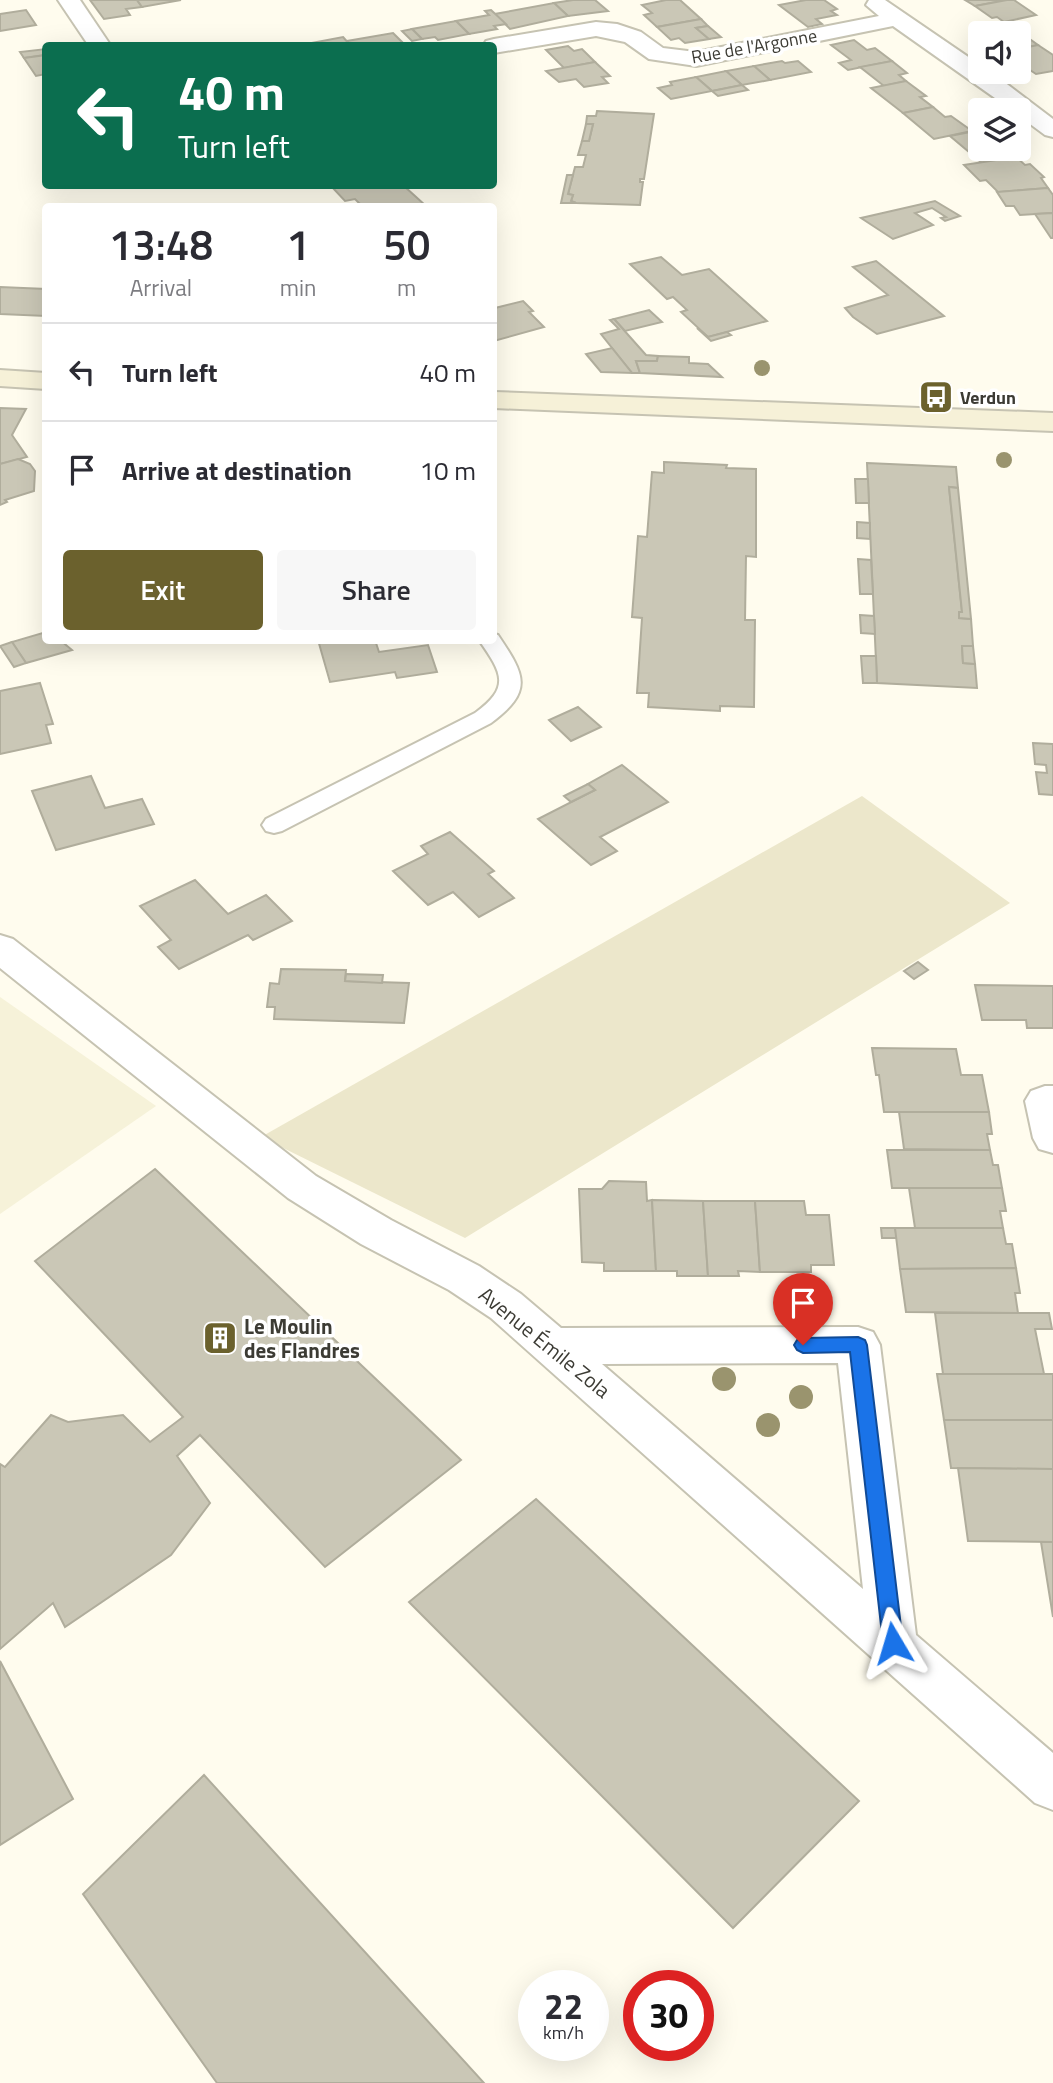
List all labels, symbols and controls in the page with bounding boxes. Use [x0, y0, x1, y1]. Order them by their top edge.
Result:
map controls [968, 21, 1031, 161]
button: sound [968, 21, 1031, 84]
street label: Rue de l'Argonne [689, 22, 819, 70]
text: 40 m [178, 54, 285, 129]
icon: left [63, 70, 154, 161]
button: layers [968, 98, 1031, 161]
text: Turn left [178, 122, 290, 170]
text: 13:48 [109, 212, 213, 276]
text: 1 [286, 212, 310, 276]
text: 50 [383, 212, 430, 276]
text: Arrival [130, 270, 192, 305]
text: min [280, 270, 316, 305]
text: m [397, 270, 416, 305]
icon: left [63, 353, 101, 391]
text: Turn left [122, 353, 217, 392]
text: 40 m [419, 353, 476, 392]
bus stop icon: Verdun [917, 378, 955, 416]
place label: Verdun [960, 384, 1016, 411]
icon: arrive [63, 451, 101, 489]
text: Arrive at destination [122, 451, 352, 490]
text: 10 m [419, 451, 476, 490]
button: Exit [63, 550, 263, 630]
button: Share [277, 550, 476, 630]
pin [773, 1273, 833, 1345]
street label: Avenue Émile Zola [472, 1279, 618, 1406]
icon: arrive [784, 1284, 822, 1322]
place label: Le Moulin des Flandres [244, 1310, 360, 1366]
building icon: Le Moulin des Flandres [201, 1319, 239, 1357]
position arrow [856, 1606, 930, 1680]
speed limit sign: 30 [623, 1970, 714, 2061]
text: 22 [544, 1979, 583, 2033]
text: km/h [543, 2019, 584, 2046]

